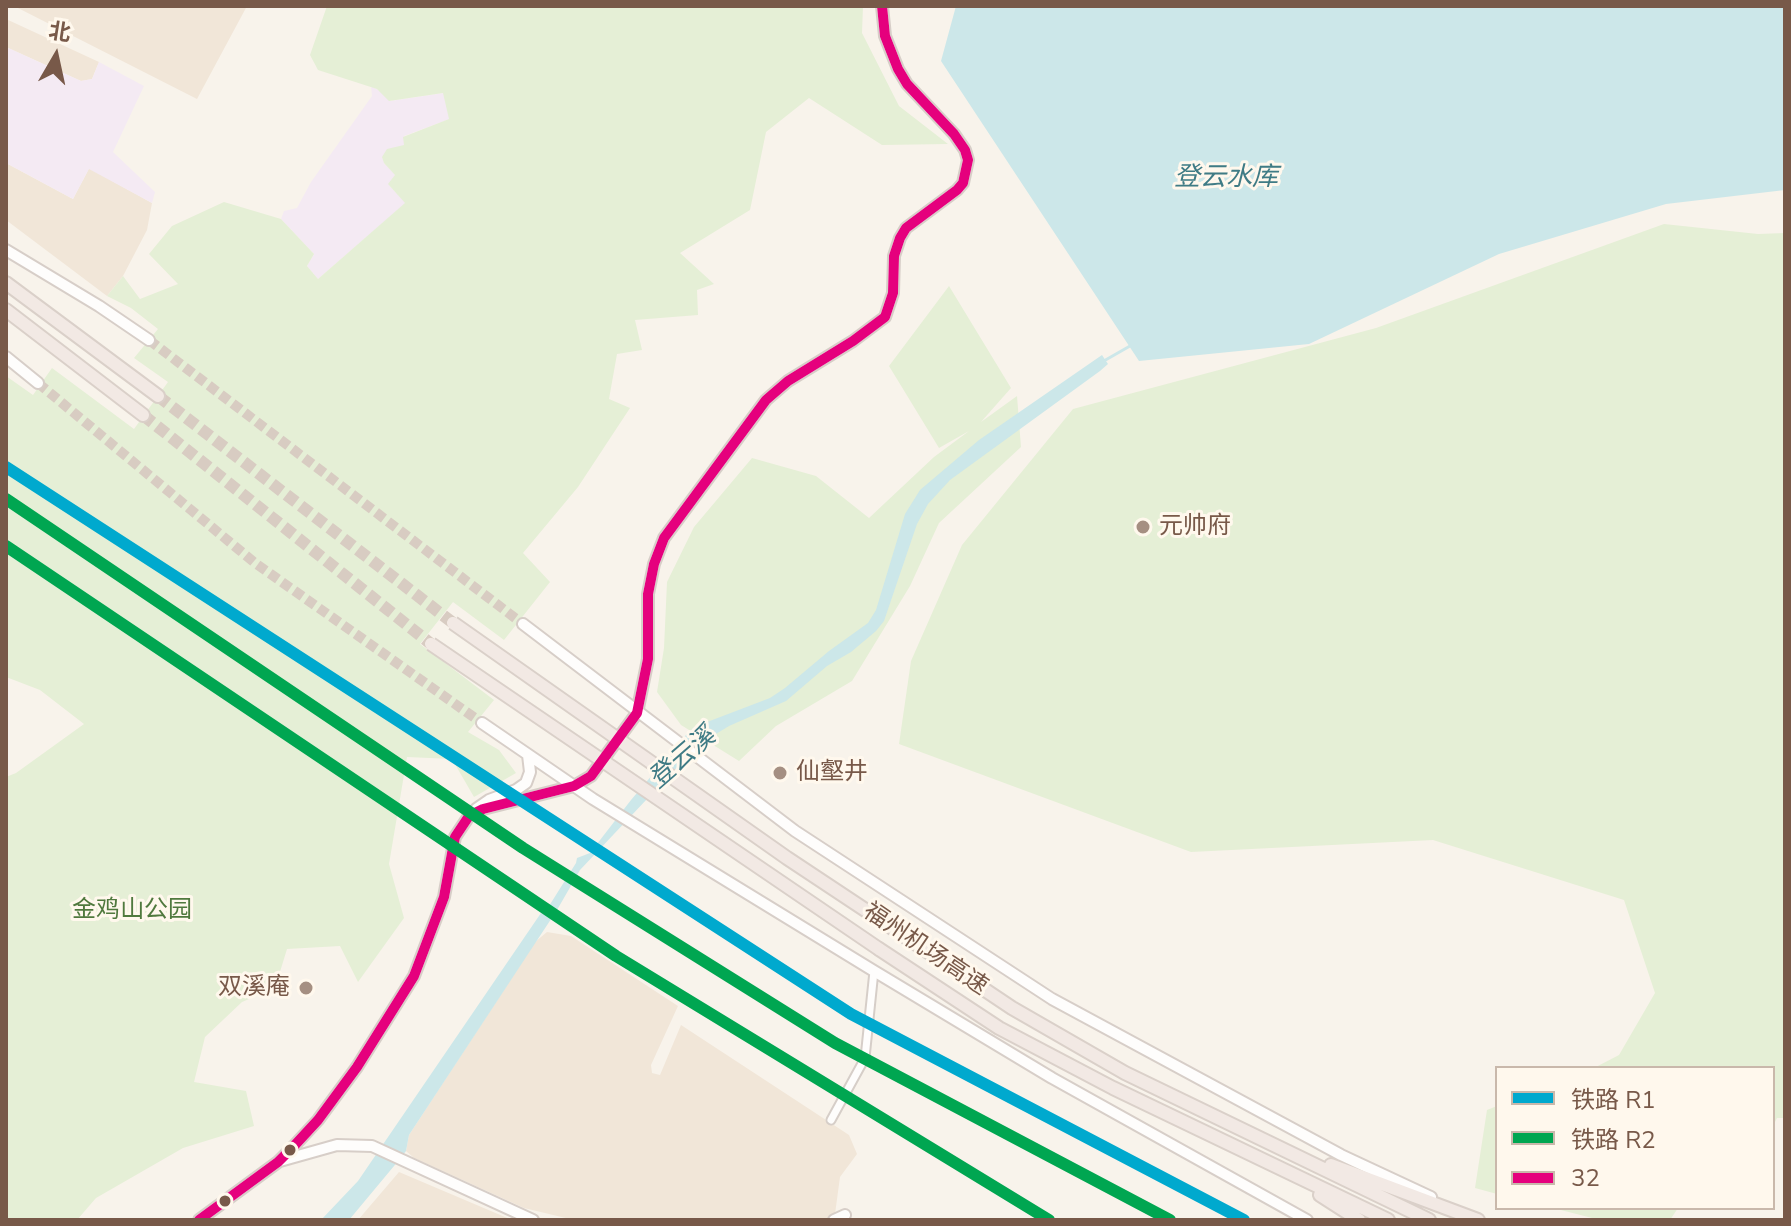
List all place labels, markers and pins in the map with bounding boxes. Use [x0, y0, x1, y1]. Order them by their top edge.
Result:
place label: 元帅府 [1159, 513, 1231, 541]
marker: 元帅府 [1134, 518, 1152, 536]
place label: 仙壑井 [796, 759, 868, 787]
marker: 仙壑井 [771, 764, 789, 782]
place label: 双溪庵 [218, 974, 290, 1002]
marker: 双溪庵 [297, 979, 315, 997]
unlabelled marker [282, 1142, 298, 1158]
unlabelled marker [217, 1193, 233, 1209]

